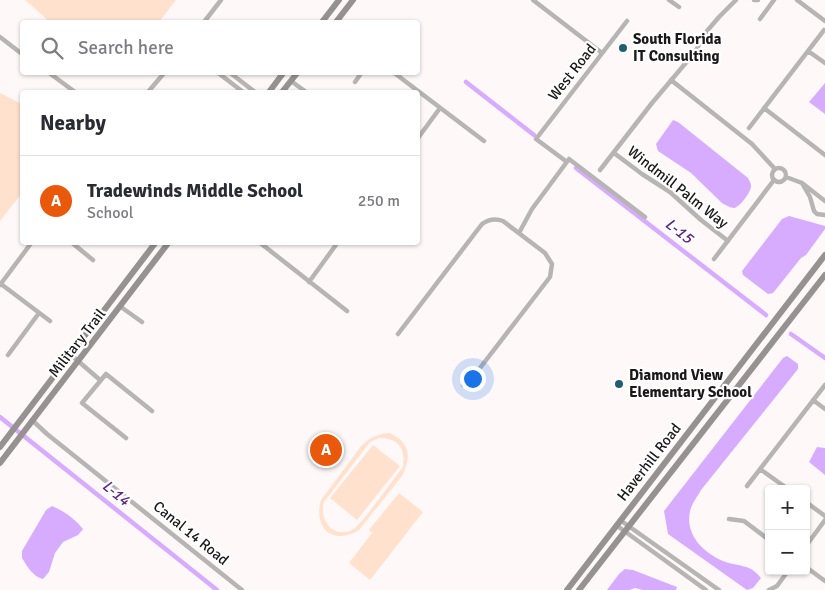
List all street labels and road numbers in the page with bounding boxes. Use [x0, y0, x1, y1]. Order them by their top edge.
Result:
street label: West Road [544, 40, 600, 104]
street label: Windmill Palm Way [624, 142, 732, 232]
street label: Military Trail [45, 305, 109, 381]
street label: Haverhill Road [613, 420, 685, 504]
street label: Canal 14 Road [150, 497, 232, 569]

